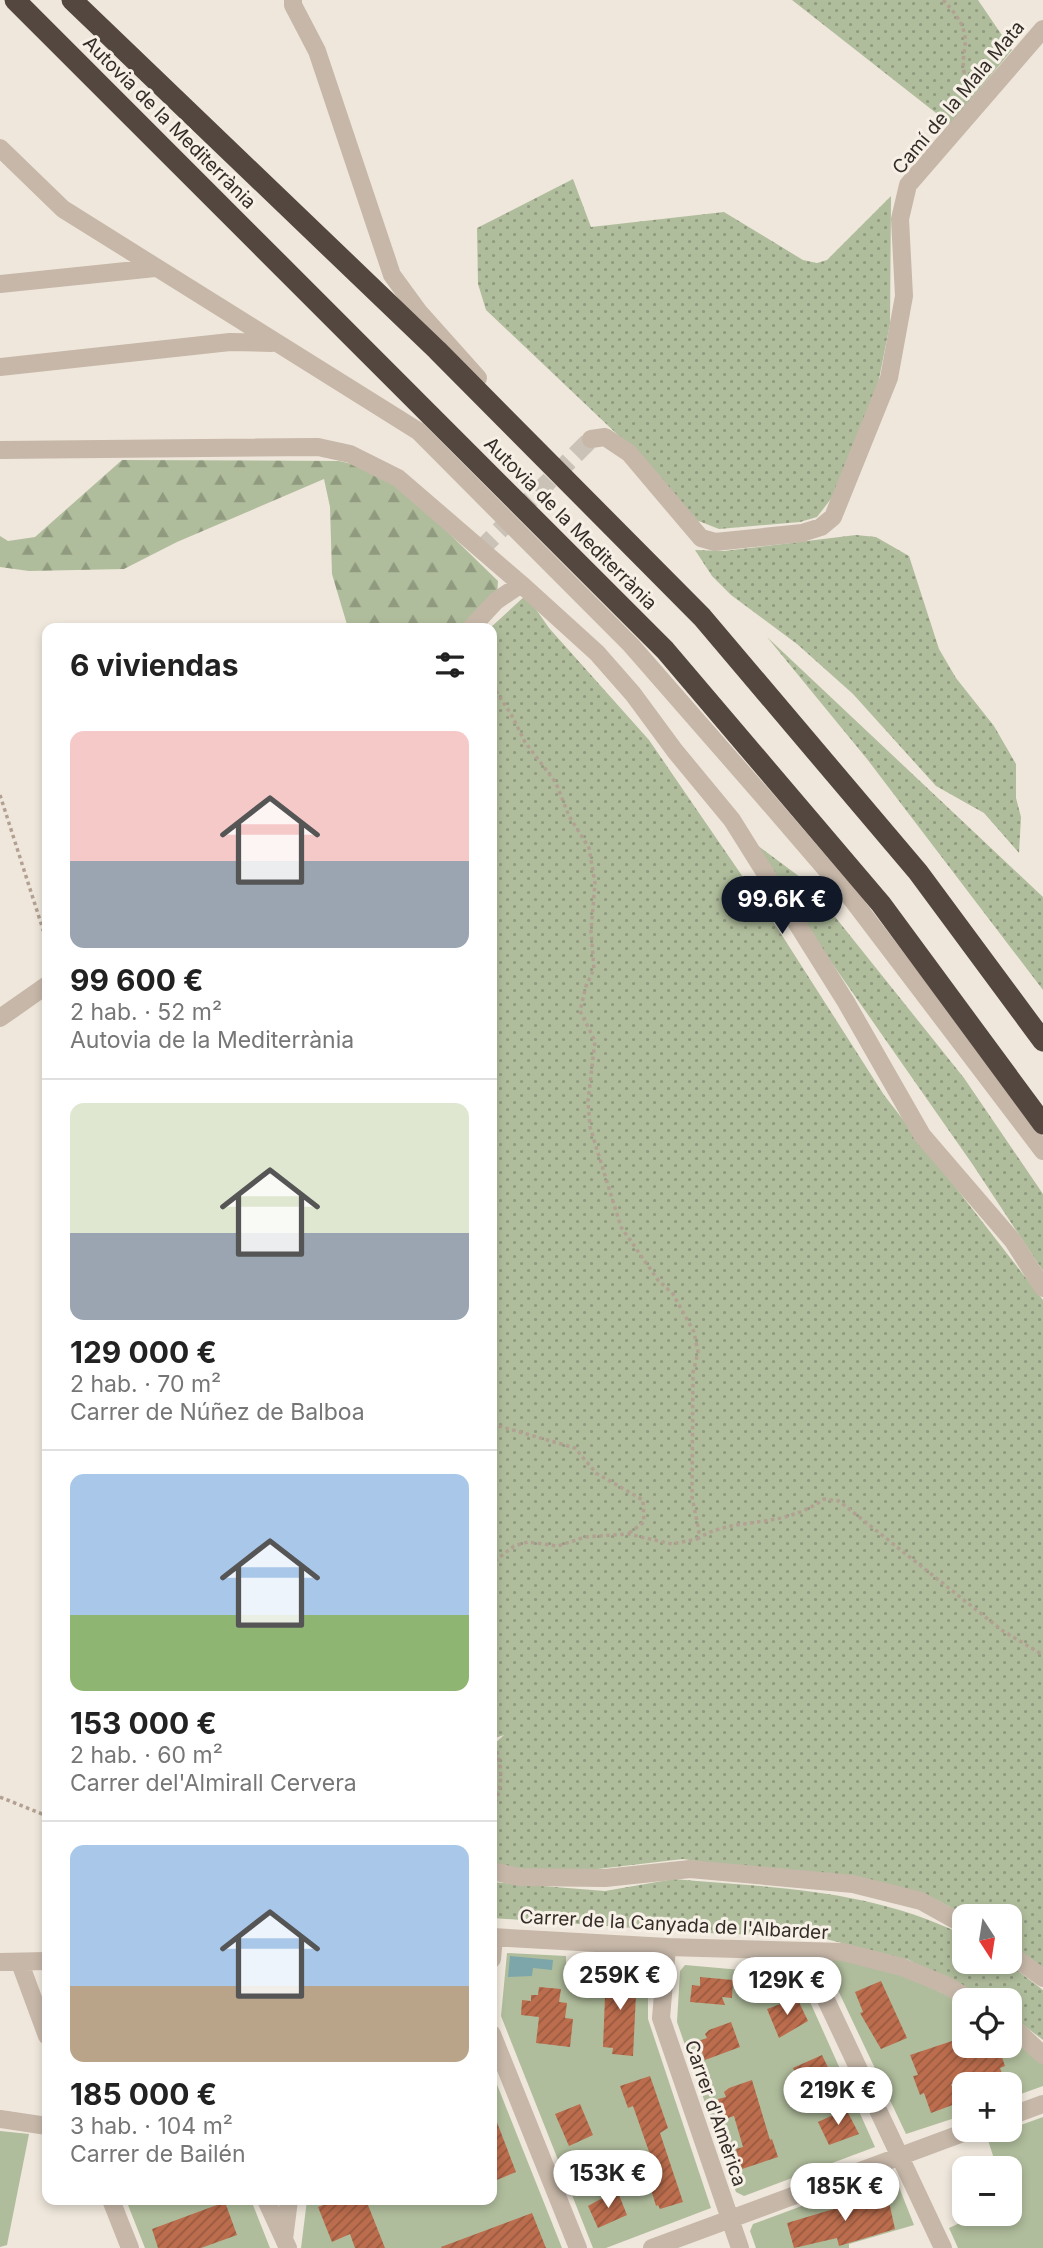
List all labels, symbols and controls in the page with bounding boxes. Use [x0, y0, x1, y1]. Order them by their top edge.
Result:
street label: Camí de la Mala Mata [888, 16, 1029, 179]
street label: Autovia de la Mediterrània [79, 31, 261, 213]
street label: Autovia de la Mediterrània [480, 432, 662, 614]
icon: filters [431, 646, 469, 684]
text: 6 viviendas [70, 647, 239, 683]
icon: home [207, 777, 333, 903]
pin: 99.6K € [717, 876, 847, 936]
text: 99.6K € [738, 885, 826, 913]
text: 99 600 € [70, 962, 204, 998]
text: 2 hab. · 52 m² [70, 998, 222, 1026]
text: Autovia de la Mediterrània [70, 1026, 354, 1054]
icon: home [207, 1149, 333, 1275]
text: 129 000 € [70, 1334, 217, 1370]
text: 2 hab. · 70 m² [70, 1370, 221, 1398]
text: Carrer de Núñez de Balboa [70, 1398, 365, 1426]
icon: home [207, 1520, 333, 1646]
text: 153 000 € [70, 1705, 217, 1741]
text: 2 hab. · 60 m² [70, 1741, 223, 1769]
text: Carrer del'Almirall Cervera [70, 1769, 357, 1797]
icon: home [207, 1891, 333, 2017]
north arrow [952, 1904, 1022, 1974]
map controls [952, 1904, 1022, 2226]
street label: Carrer de la Canyada de l'Albarder [519, 1905, 829, 1944]
pin: 259K € [563, 1952, 677, 2012]
pin: 129K € [730, 1958, 844, 2017]
text: 259K € [579, 1961, 661, 1989]
text: 129K € [748, 1966, 826, 1994]
button: locate [952, 1988, 1022, 2058]
street label: Carrer d'Amèrica [680, 2037, 751, 2189]
pin: 219K € [781, 2068, 895, 2127]
button: + [952, 2072, 1022, 2142]
text: 185 000 € [70, 2076, 217, 2112]
text: 219K € [799, 2076, 877, 2104]
text: 3 hab. · 104 m² [70, 2112, 233, 2140]
text: Carrer de Bailén [70, 2140, 246, 2168]
pin: 153K € [551, 2150, 665, 2210]
button: − [952, 2156, 1022, 2226]
text: 153K € [569, 2159, 647, 2187]
pin: 185K € [788, 2164, 902, 2223]
text: 185K € [806, 2172, 884, 2200]

